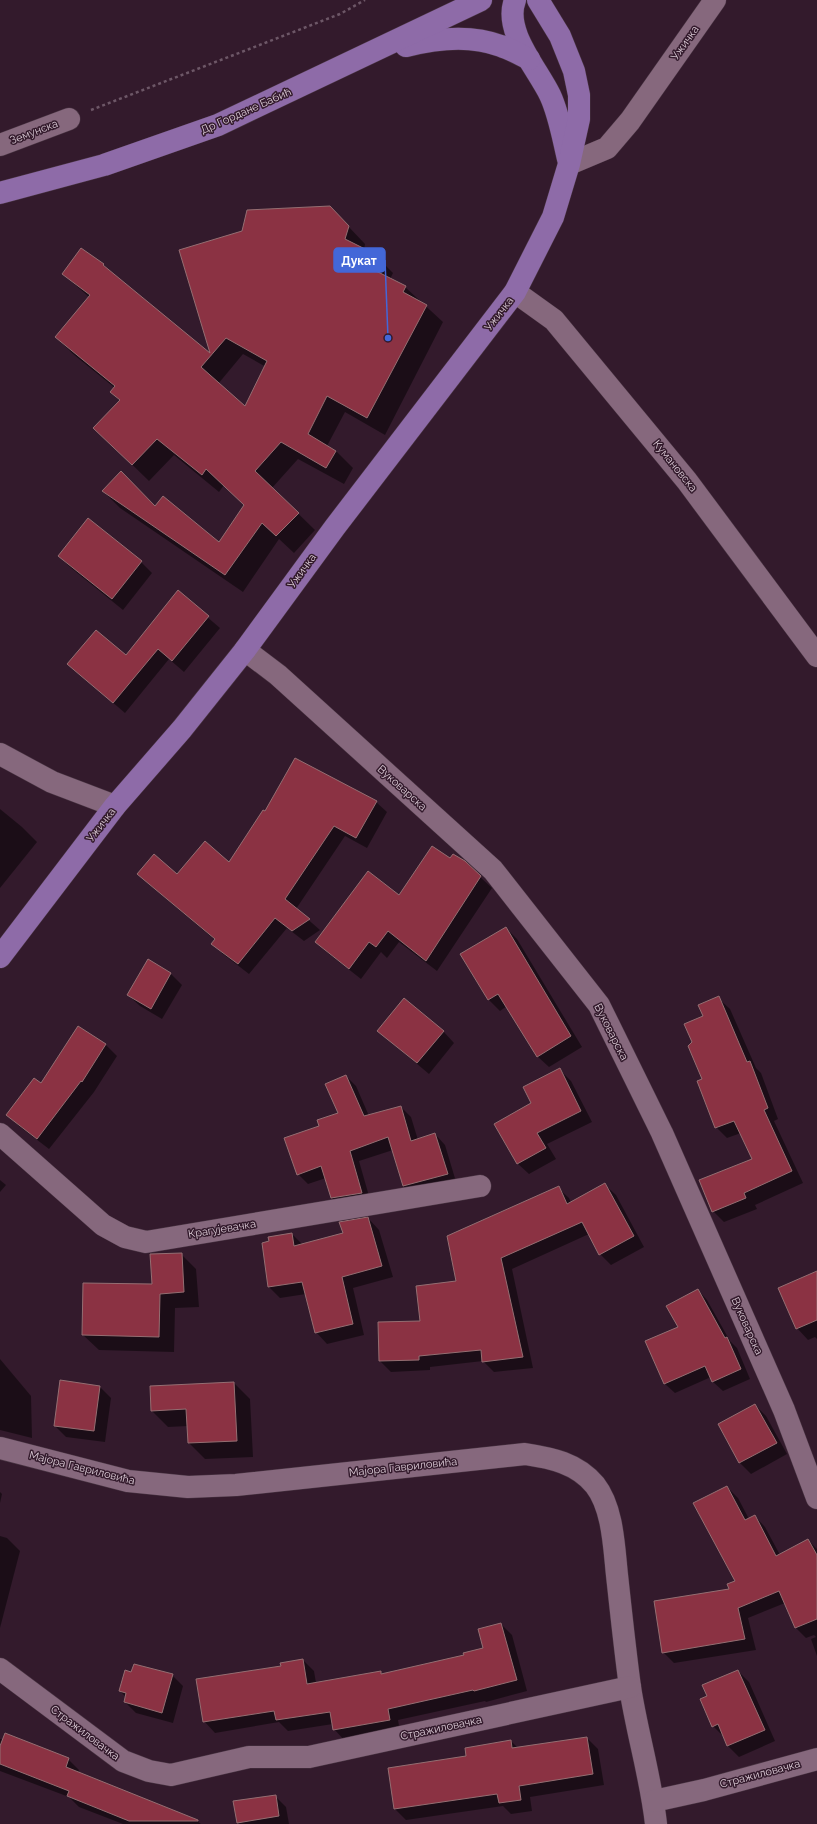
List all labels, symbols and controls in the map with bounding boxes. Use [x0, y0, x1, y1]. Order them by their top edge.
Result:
street label: Ужичка [668, 23, 702, 63]
street label: Др Гордане Бабић [199, 85, 293, 137]
street label: Земунска [8, 117, 60, 147]
callout: Дукат [334, 248, 385, 272]
text: Дукат [341, 254, 377, 268]
street label: Ужичка [482, 294, 516, 334]
street label: Кумановска [650, 437, 700, 495]
street label: Ужичка [285, 551, 319, 591]
street label: Вуковарска [375, 763, 429, 813]
street label: Ужичка [84, 805, 118, 845]
street label: Вуковарска [591, 1002, 631, 1062]
street label: Крагујевачка [187, 1217, 257, 1241]
street label: Вуковарска [729, 1295, 765, 1357]
street label: Мајора Гавриловића [28, 1449, 136, 1487]
street label: Мајора Гавриловића [348, 1455, 458, 1479]
street label: Стражиловачка [48, 1703, 122, 1763]
street label: Стражиловачка [399, 1713, 483, 1743]
street label: Стражиловачка [718, 1757, 802, 1791]

